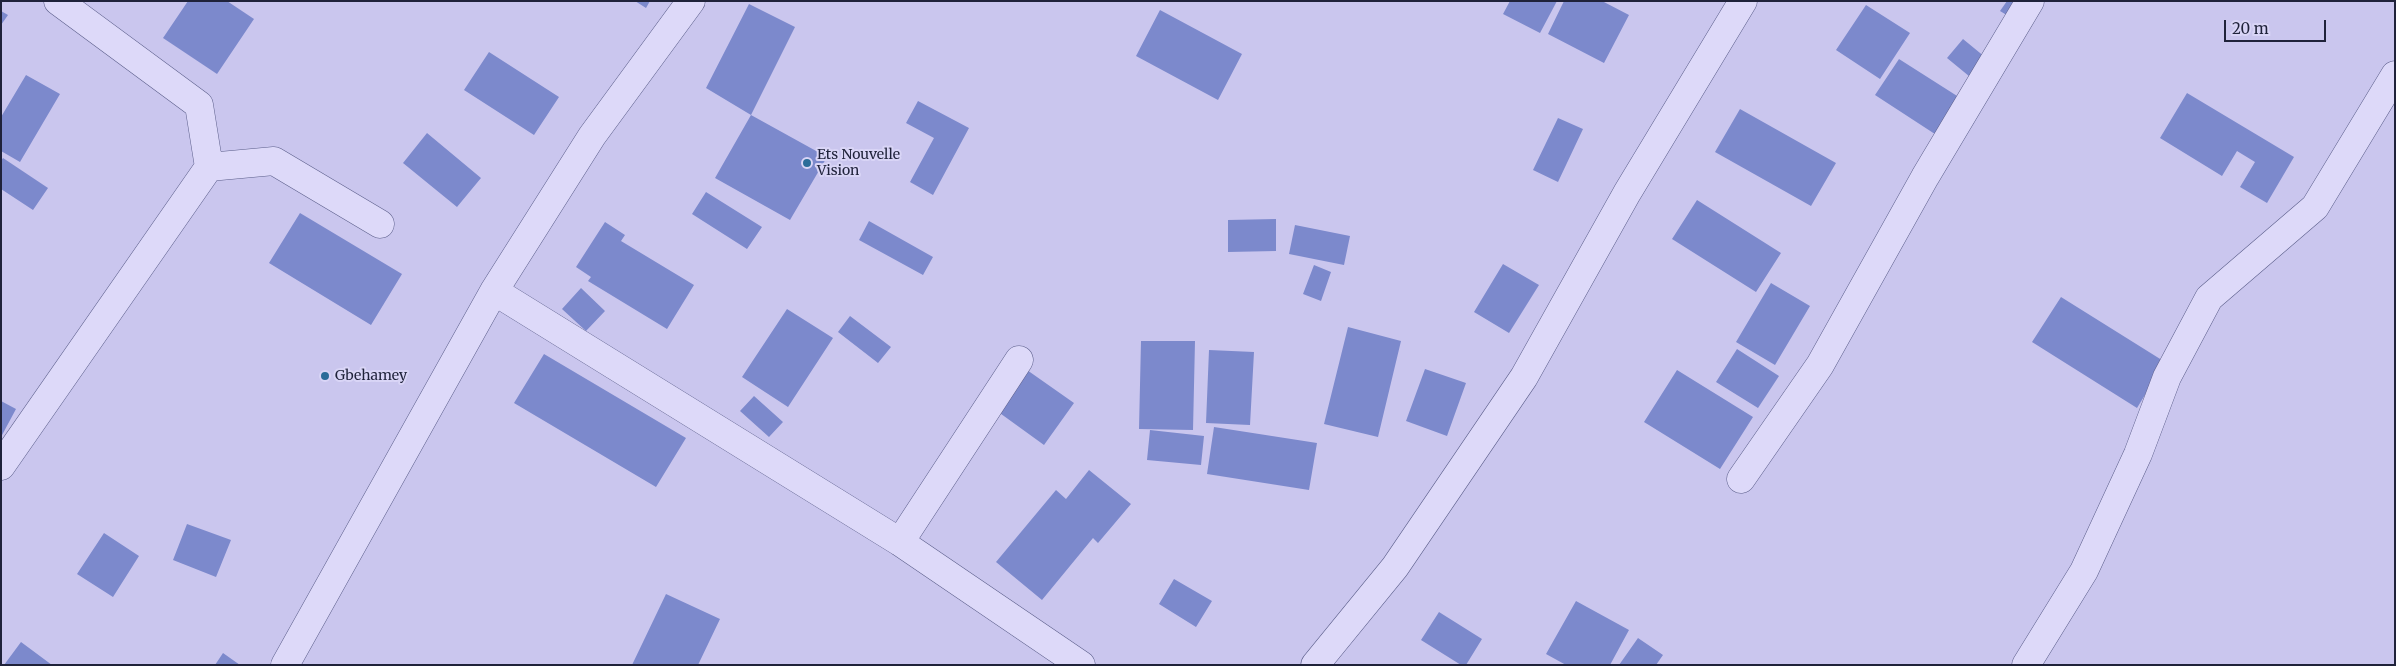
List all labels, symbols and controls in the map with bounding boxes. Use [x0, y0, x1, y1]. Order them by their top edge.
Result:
scale bar [2226, 10, 2328, 42]
text: 20 m [2232, 19, 2269, 38]
place label: Ets Nouvelle Vision [817, 147, 900, 180]
marker: Ets Nouvelle Vision [801, 157, 813, 169]
place label: Gbehamey [335, 368, 407, 384]
marker: Gbehamey [319, 370, 331, 382]

